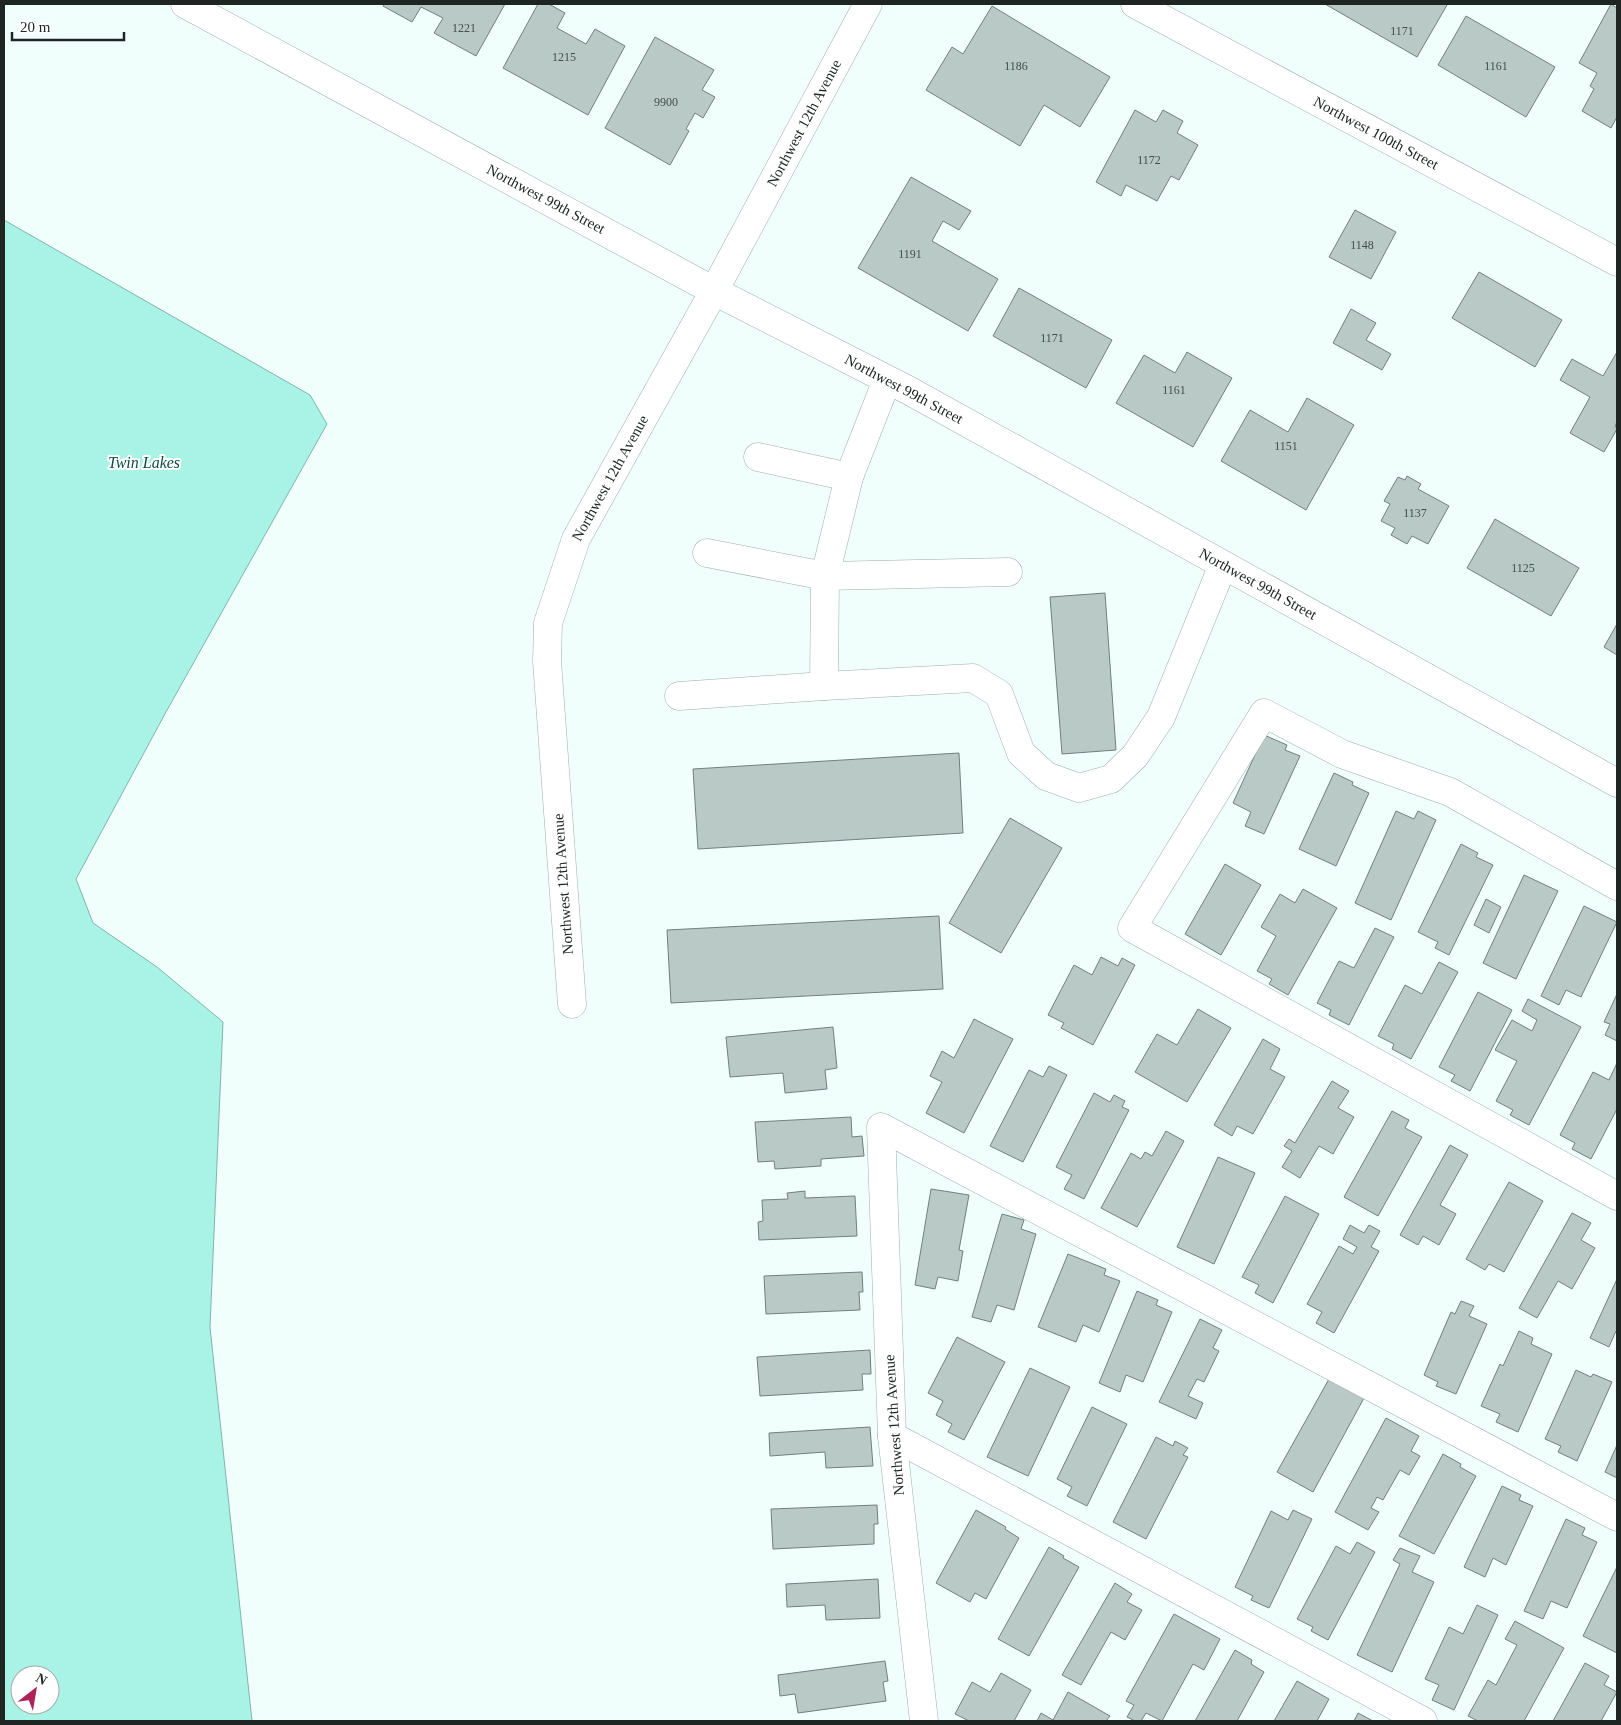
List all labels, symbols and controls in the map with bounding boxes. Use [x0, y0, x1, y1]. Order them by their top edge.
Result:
scale bar [12, 10, 125, 42]
text: 20 m [20, 19, 51, 35]
house number: 1221 [452, 21, 476, 35]
house number: 1171 [1390, 24, 1414, 38]
house number: 1215 [552, 50, 576, 64]
street label: Northwest 12th Avenue [764, 57, 844, 189]
house number: 1186 [1004, 59, 1028, 73]
house number: 1161 [1484, 59, 1508, 73]
street label: Northwest 100th Street [1311, 93, 1442, 173]
house number: 9900 [654, 95, 678, 109]
house number: 1172 [1137, 153, 1161, 167]
street label: Northwest 99th Street [484, 161, 609, 237]
house number: 1148 [1350, 238, 1374, 252]
house number: 1191 [898, 247, 922, 261]
house number: 1171 [1040, 331, 1064, 345]
street label: Northwest 99th Street [842, 351, 967, 427]
house number: 1161 [1162, 383, 1186, 397]
street label: Northwest 12th Avenue [569, 412, 651, 544]
house number: 1151 [1274, 439, 1298, 453]
water label: Twin Lakes [108, 454, 180, 471]
house number: 1137 [1403, 506, 1427, 520]
street label: Northwest 99th Street [1197, 545, 1320, 623]
house number: 1125 [1511, 561, 1535, 575]
street label: Northwest 12th Avenue [550, 813, 576, 955]
street label: Northwest 12th Avenue [881, 1354, 907, 1496]
north arrow [10, 1665, 60, 1715]
text: N [33, 1670, 50, 1688]

